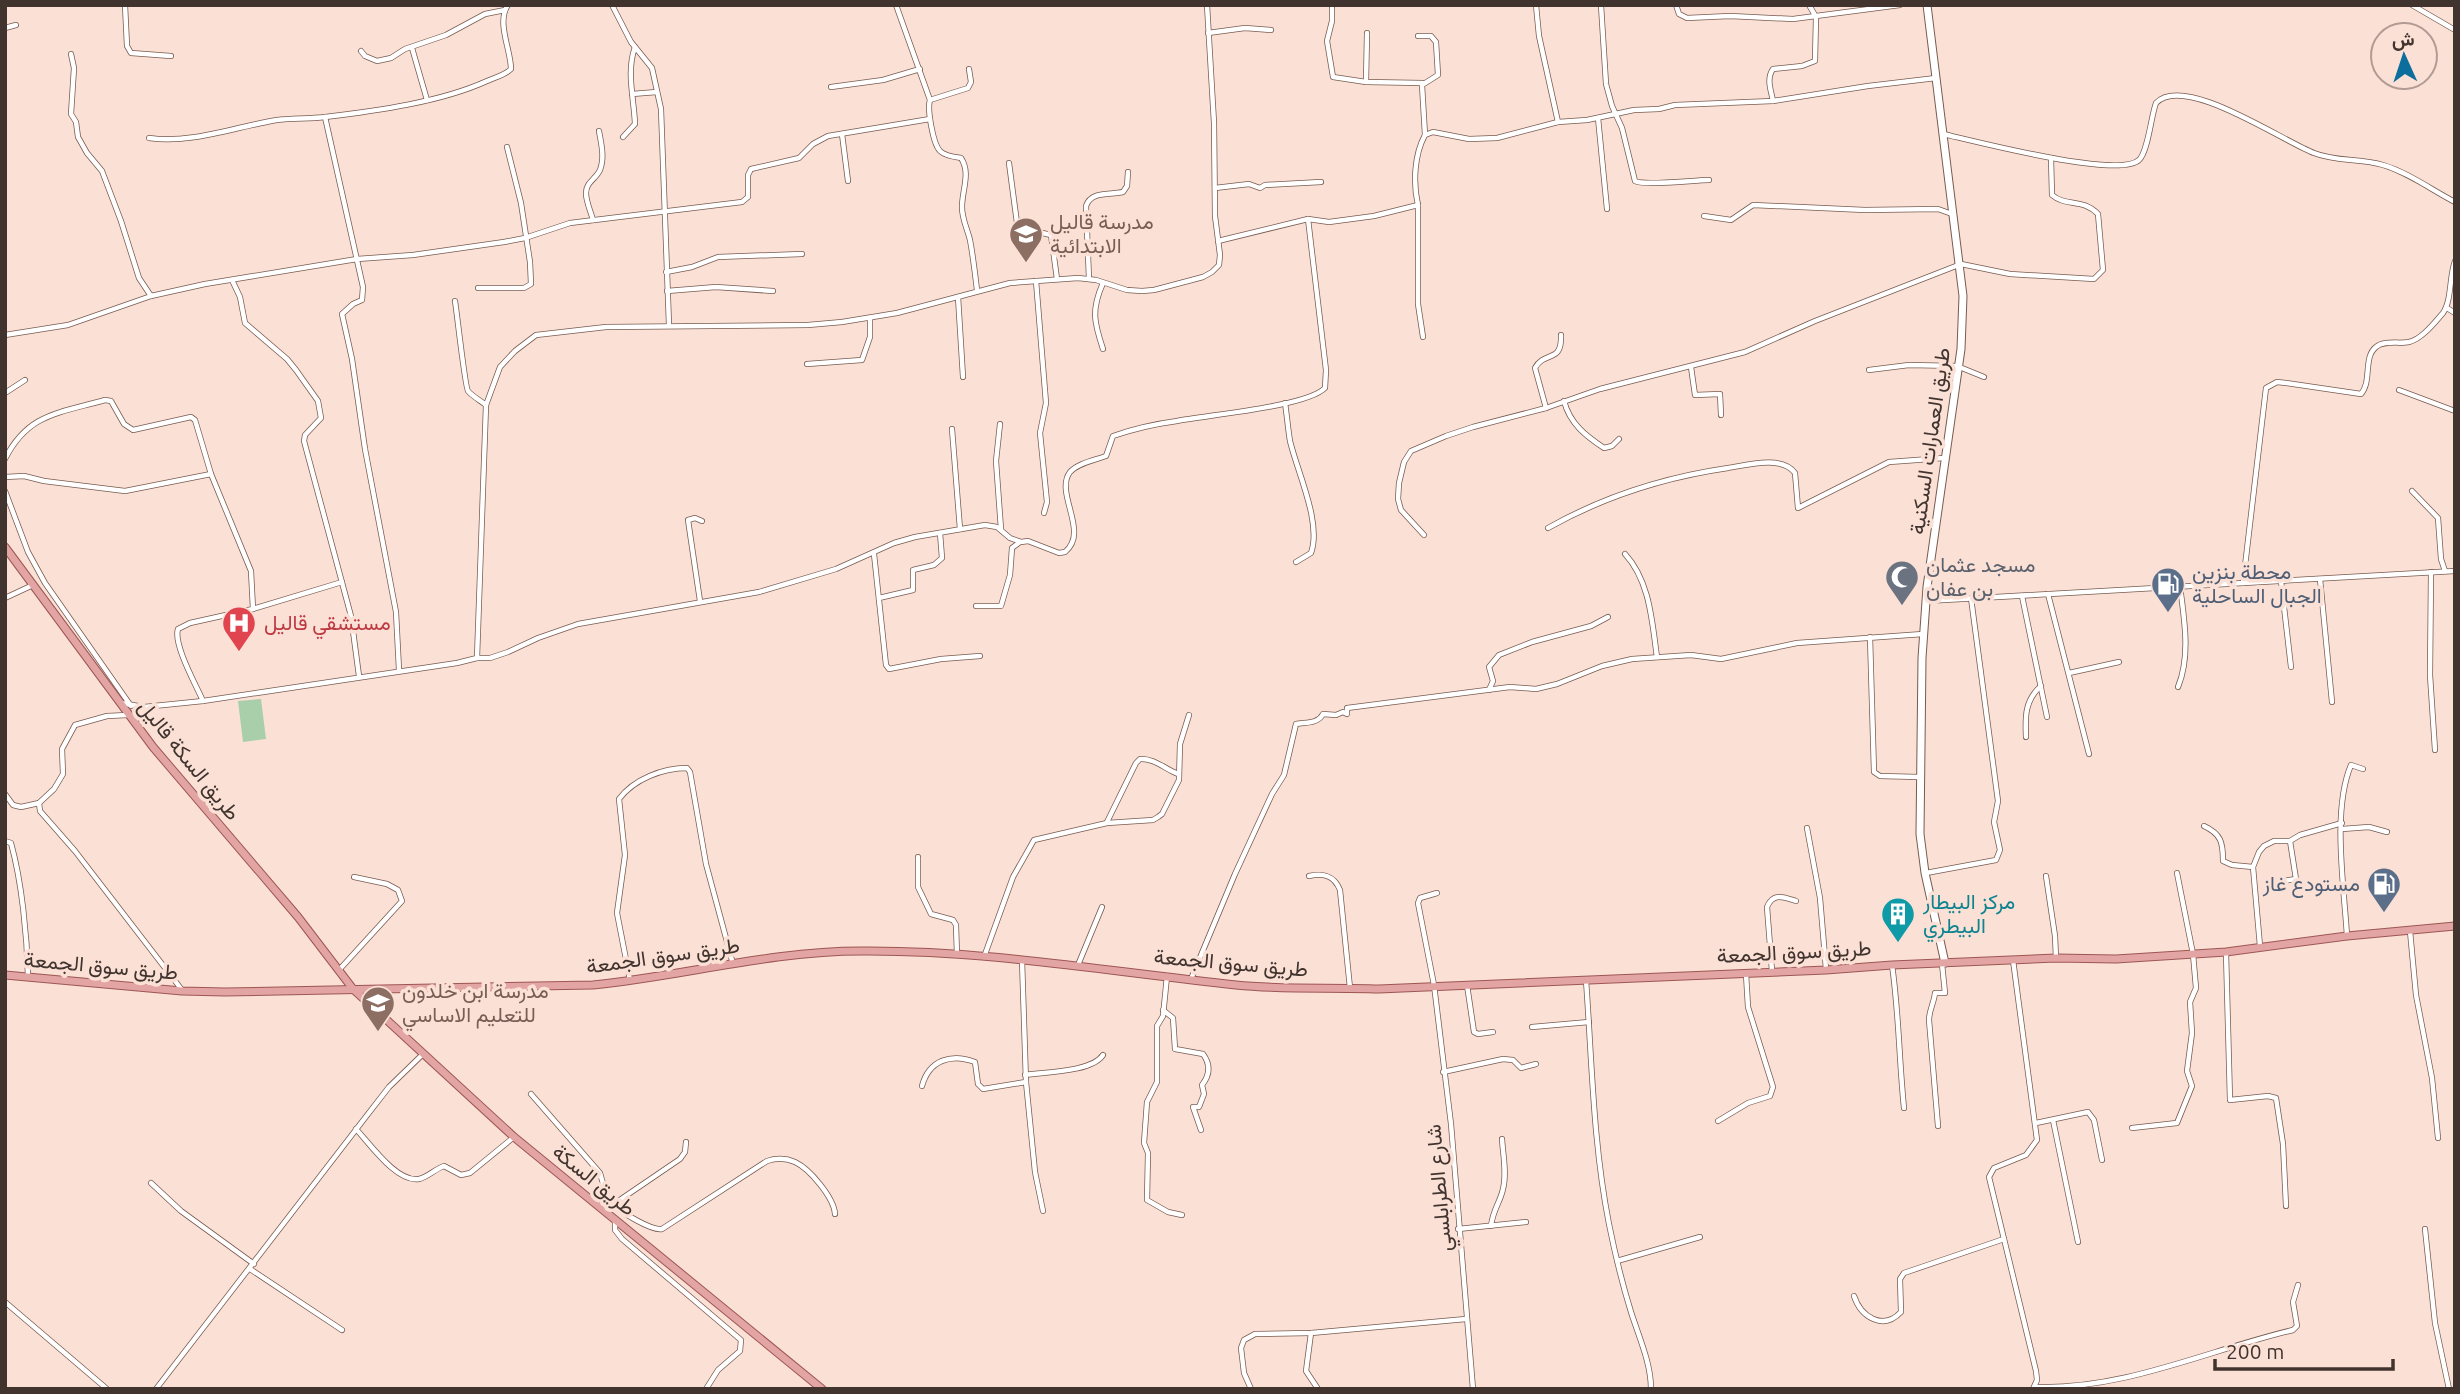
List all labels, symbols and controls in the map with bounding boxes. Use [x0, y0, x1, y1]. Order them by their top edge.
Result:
north arrow [2369, 21, 2439, 91]
text: ش [2391, 27, 2415, 52]
place label: مدرسة قاليل الابتدائية [1050, 209, 1154, 258]
school or university icon: مدرسة قاليل الابتدائية [1007, 215, 1045, 264]
street label: طريق العمارات السكنية [1904, 346, 1956, 536]
place label: مسجد عثمان بن عفان [1926, 552, 2035, 601]
mosque icon: مسجد عثمان بن عفان [1883, 558, 1921, 607]
place label: محطة بنزين الجبال الساحلية [2192, 559, 2322, 608]
fuel station icon: محطة بنزين الجبال الساحلية [2149, 565, 2187, 614]
hospital icon: مستشقي قاليل [220, 604, 258, 653]
place label: مستشقي قاليل [264, 610, 391, 640]
street label: طريق السكة قاليل [132, 694, 246, 826]
fuel station icon: مستودع غاز [2365, 865, 2403, 914]
place label: مستودع غاز [2262, 871, 2360, 898]
place label: مركز البيطار البيطري [1922, 889, 2015, 943]
building icon: مركز البيطار البيطري [1879, 895, 1917, 944]
street label: طريق سوق الجمعة [585, 932, 741, 980]
street label: طريق سوق الجمعة [1716, 935, 1872, 969]
street label: طريق سوق الجمعة [1153, 943, 1309, 983]
street label: طريق سوق الجمعة [23, 946, 179, 986]
place label: مدرسة ابن خلدون للتعليم الاساسي [402, 978, 549, 1032]
school or university icon: مدرسة ابن خلدون للتعليم الاساسي [359, 984, 397, 1033]
street label: شارع الطرابلسي [1420, 1123, 1462, 1253]
street label: طريق السكة [547, 1139, 641, 1221]
scale bar [2215, 1328, 2394, 1372]
text: 200 m [2226, 1339, 2284, 1363]

